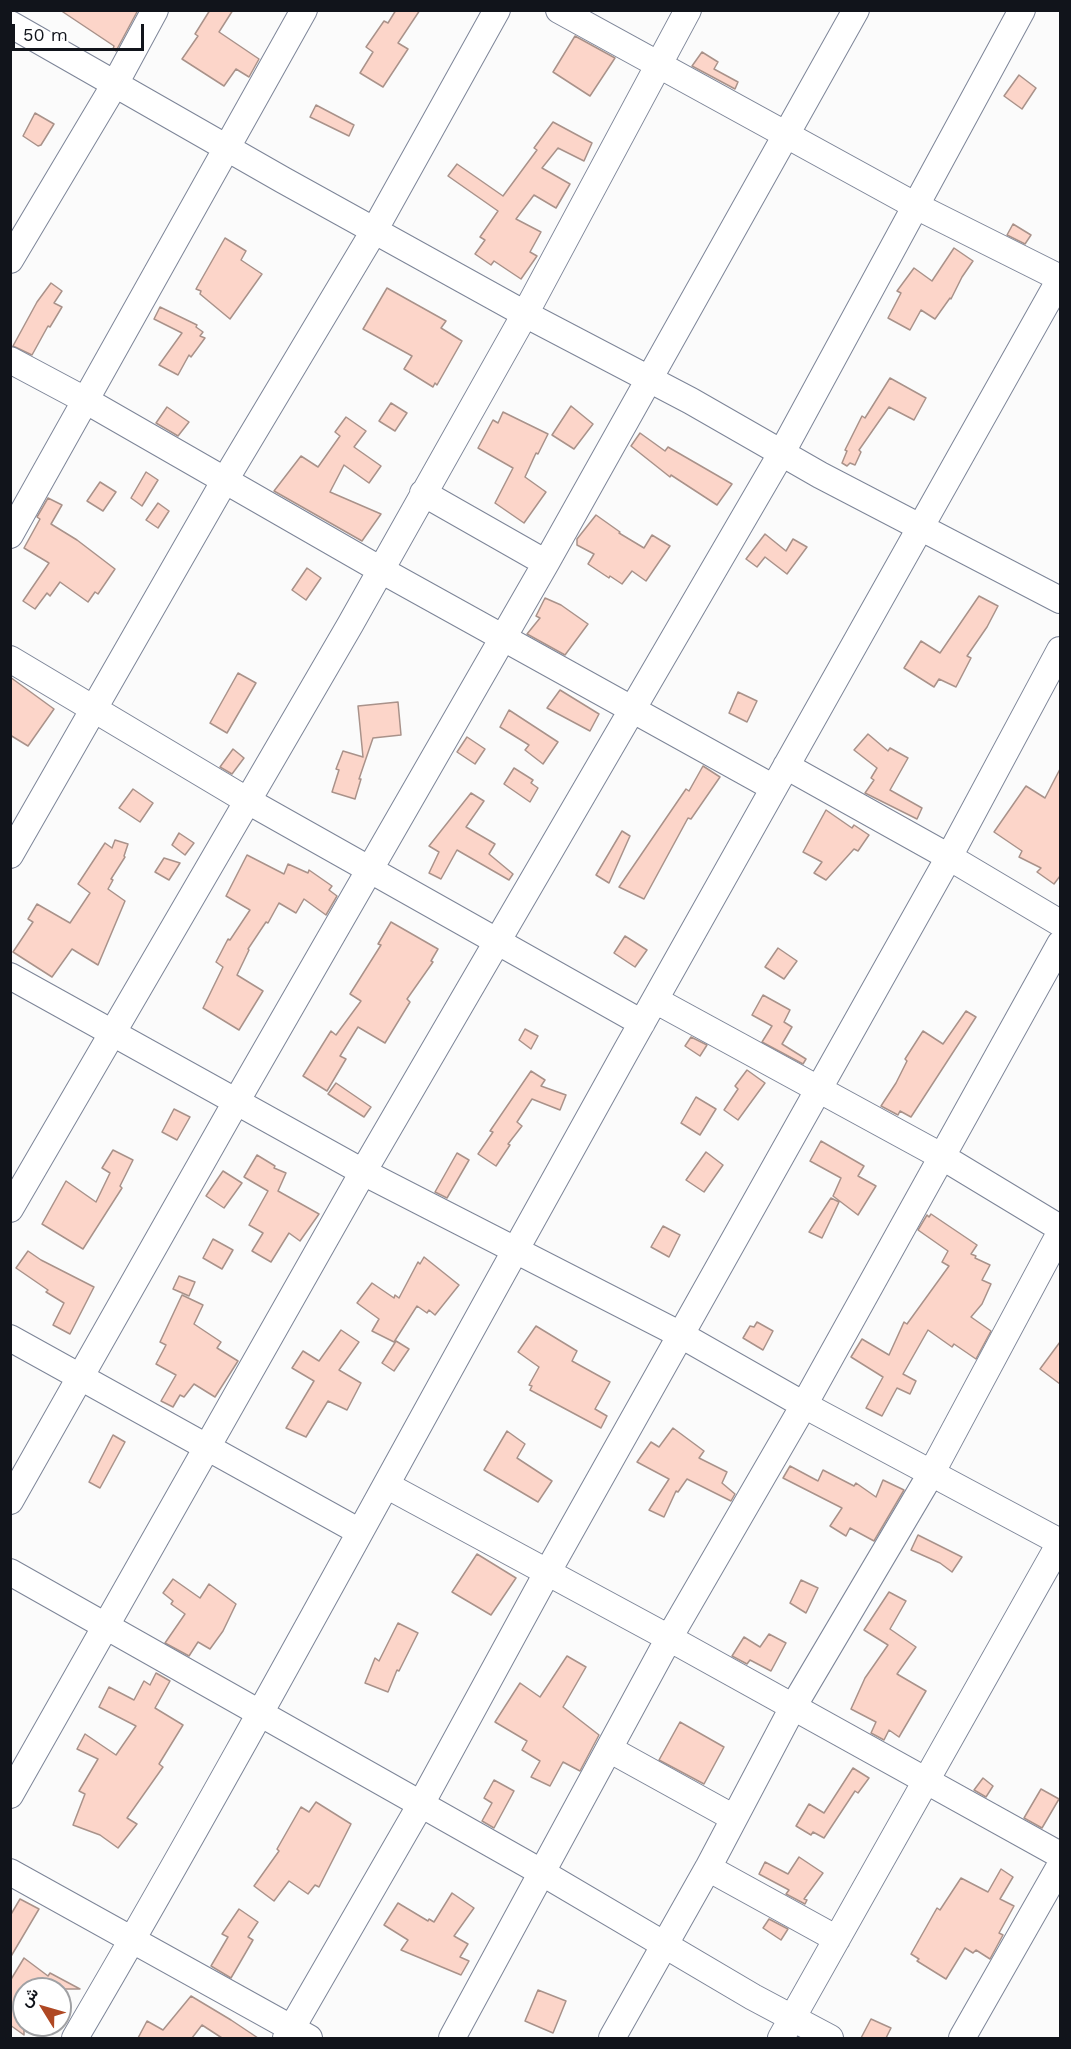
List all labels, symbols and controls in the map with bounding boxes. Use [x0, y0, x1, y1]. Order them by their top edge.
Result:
scale bar [15, 12, 147, 50]
text: 50 m [23, 24, 68, 45]
north arrow [12, 1977, 72, 2037]
text: ش [15, 1984, 42, 2010]

